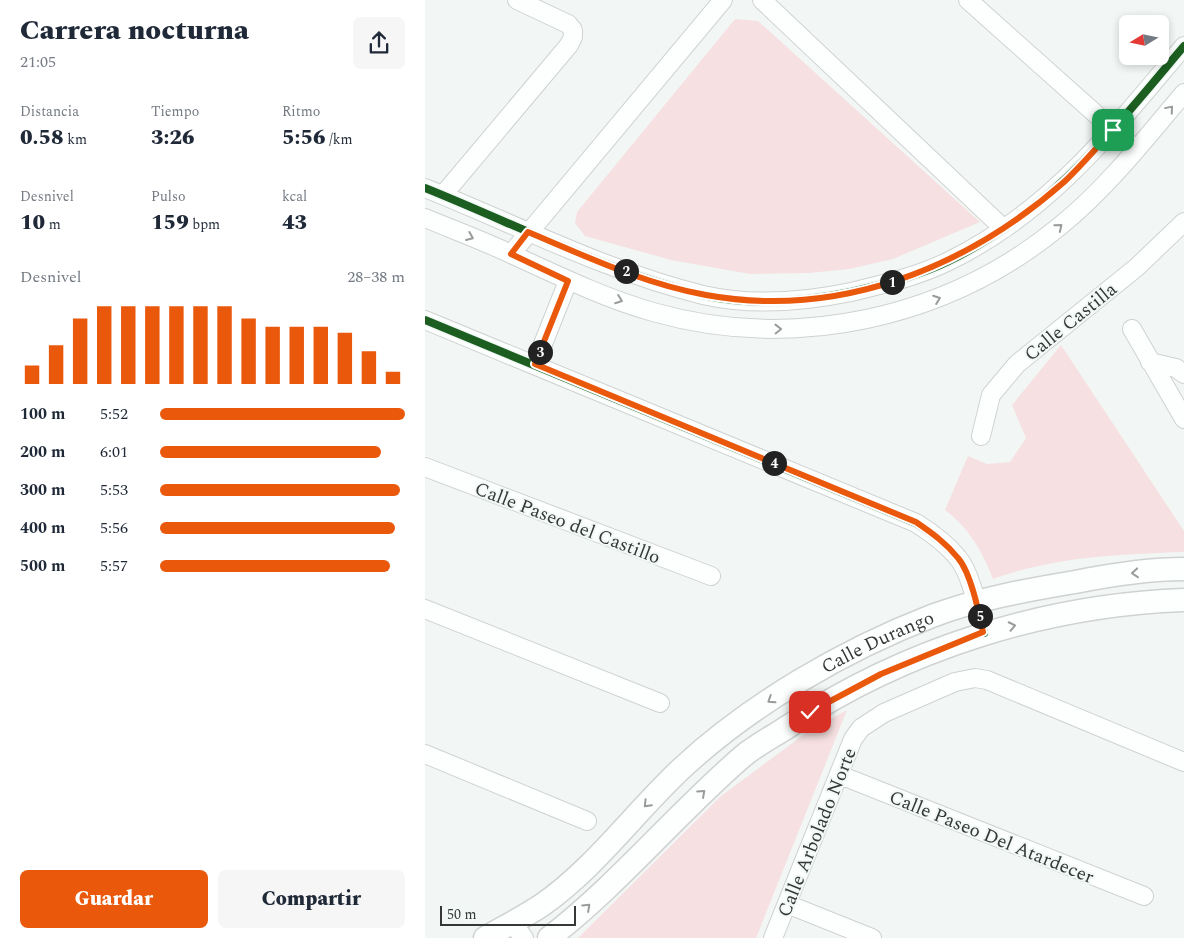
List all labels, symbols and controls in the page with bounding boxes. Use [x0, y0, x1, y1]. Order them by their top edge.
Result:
text: Carrera nocturna [20, 9, 249, 52]
north arrow [1119, 15, 1169, 65]
map controls [1119, 15, 1169, 65]
button: share [353, 17, 405, 69]
text: 21:05 [20, 50, 56, 74]
text: Distancia [20, 101, 79, 122]
text: Tiempo [151, 101, 199, 122]
text: Ritmo [282, 101, 320, 122]
one-way arrow [1165, 106, 1174, 115]
pin [1092, 109, 1134, 151]
icon: arrive [1099, 116, 1127, 144]
text: 0.58 [20, 122, 64, 154]
text: 3:26 [151, 122, 195, 154]
text: 5:56 [282, 122, 326, 154]
text: km [64, 129, 87, 150]
text: /km [326, 129, 353, 150]
text: Desnivel [20, 186, 74, 207]
text: Pulso [151, 186, 186, 207]
text: kcal [282, 186, 307, 207]
text: 10 [20, 207, 45, 239]
text: 159 [151, 207, 189, 239]
text: 43 [282, 207, 307, 239]
text: m [45, 214, 61, 235]
text: bpm [189, 214, 220, 235]
one-way arrow [1053, 224, 1062, 233]
one-way arrow [465, 230, 474, 241]
pin: 2 [613, 258, 639, 284]
text: 2 [623, 261, 630, 282]
text: Desnivel [20, 265, 81, 289]
text: 28–38 m [347, 265, 405, 289]
pin: 1 [879, 270, 905, 294]
text: 1 [889, 272, 896, 293]
street label: Calle Castilla [1018, 275, 1124, 369]
one-way arrow [615, 294, 623, 304]
one-way arrow [932, 295, 941, 305]
one-way arrow [775, 323, 783, 334]
pin: 3 [527, 340, 553, 364]
text: 3 [537, 342, 544, 363]
text: 100 m [20, 402, 65, 426]
text: 5:52 [100, 402, 128, 426]
text: 200 m [20, 440, 65, 464]
text: 6:01 [100, 440, 128, 464]
pin: 4 [761, 450, 787, 476]
text: 4 [771, 453, 778, 474]
street label: Calle Paseo del Castillo [470, 475, 665, 572]
text: 300 m [20, 478, 65, 502]
text: 5:53 [100, 478, 128, 502]
text: 400 m [20, 516, 65, 540]
text: 5:56 [100, 516, 128, 540]
text: 500 m [20, 554, 65, 578]
text: 5:57 [100, 554, 128, 578]
one-way arrow [1131, 567, 1139, 578]
street label: Calle Durango [816, 604, 939, 682]
pin: 5 [967, 604, 993, 628]
text: 5 [977, 606, 984, 627]
one-way arrow [1007, 621, 1016, 632]
pin [789, 691, 831, 733]
one-way arrow [768, 694, 777, 704]
icon: check [796, 698, 824, 726]
street label: Calle Arbolado Norte [770, 744, 865, 922]
street label: Calle Paseo Del Atardecer [885, 783, 1099, 892]
one-way arrow [697, 790, 706, 799]
one-way arrow [644, 798, 653, 807]
button: Guardar [20, 870, 208, 928]
button: Compartir [218, 870, 405, 928]
scale bar [440, 903, 576, 926]
text: 50 m [447, 904, 477, 925]
one-way arrow [581, 904, 590, 913]

